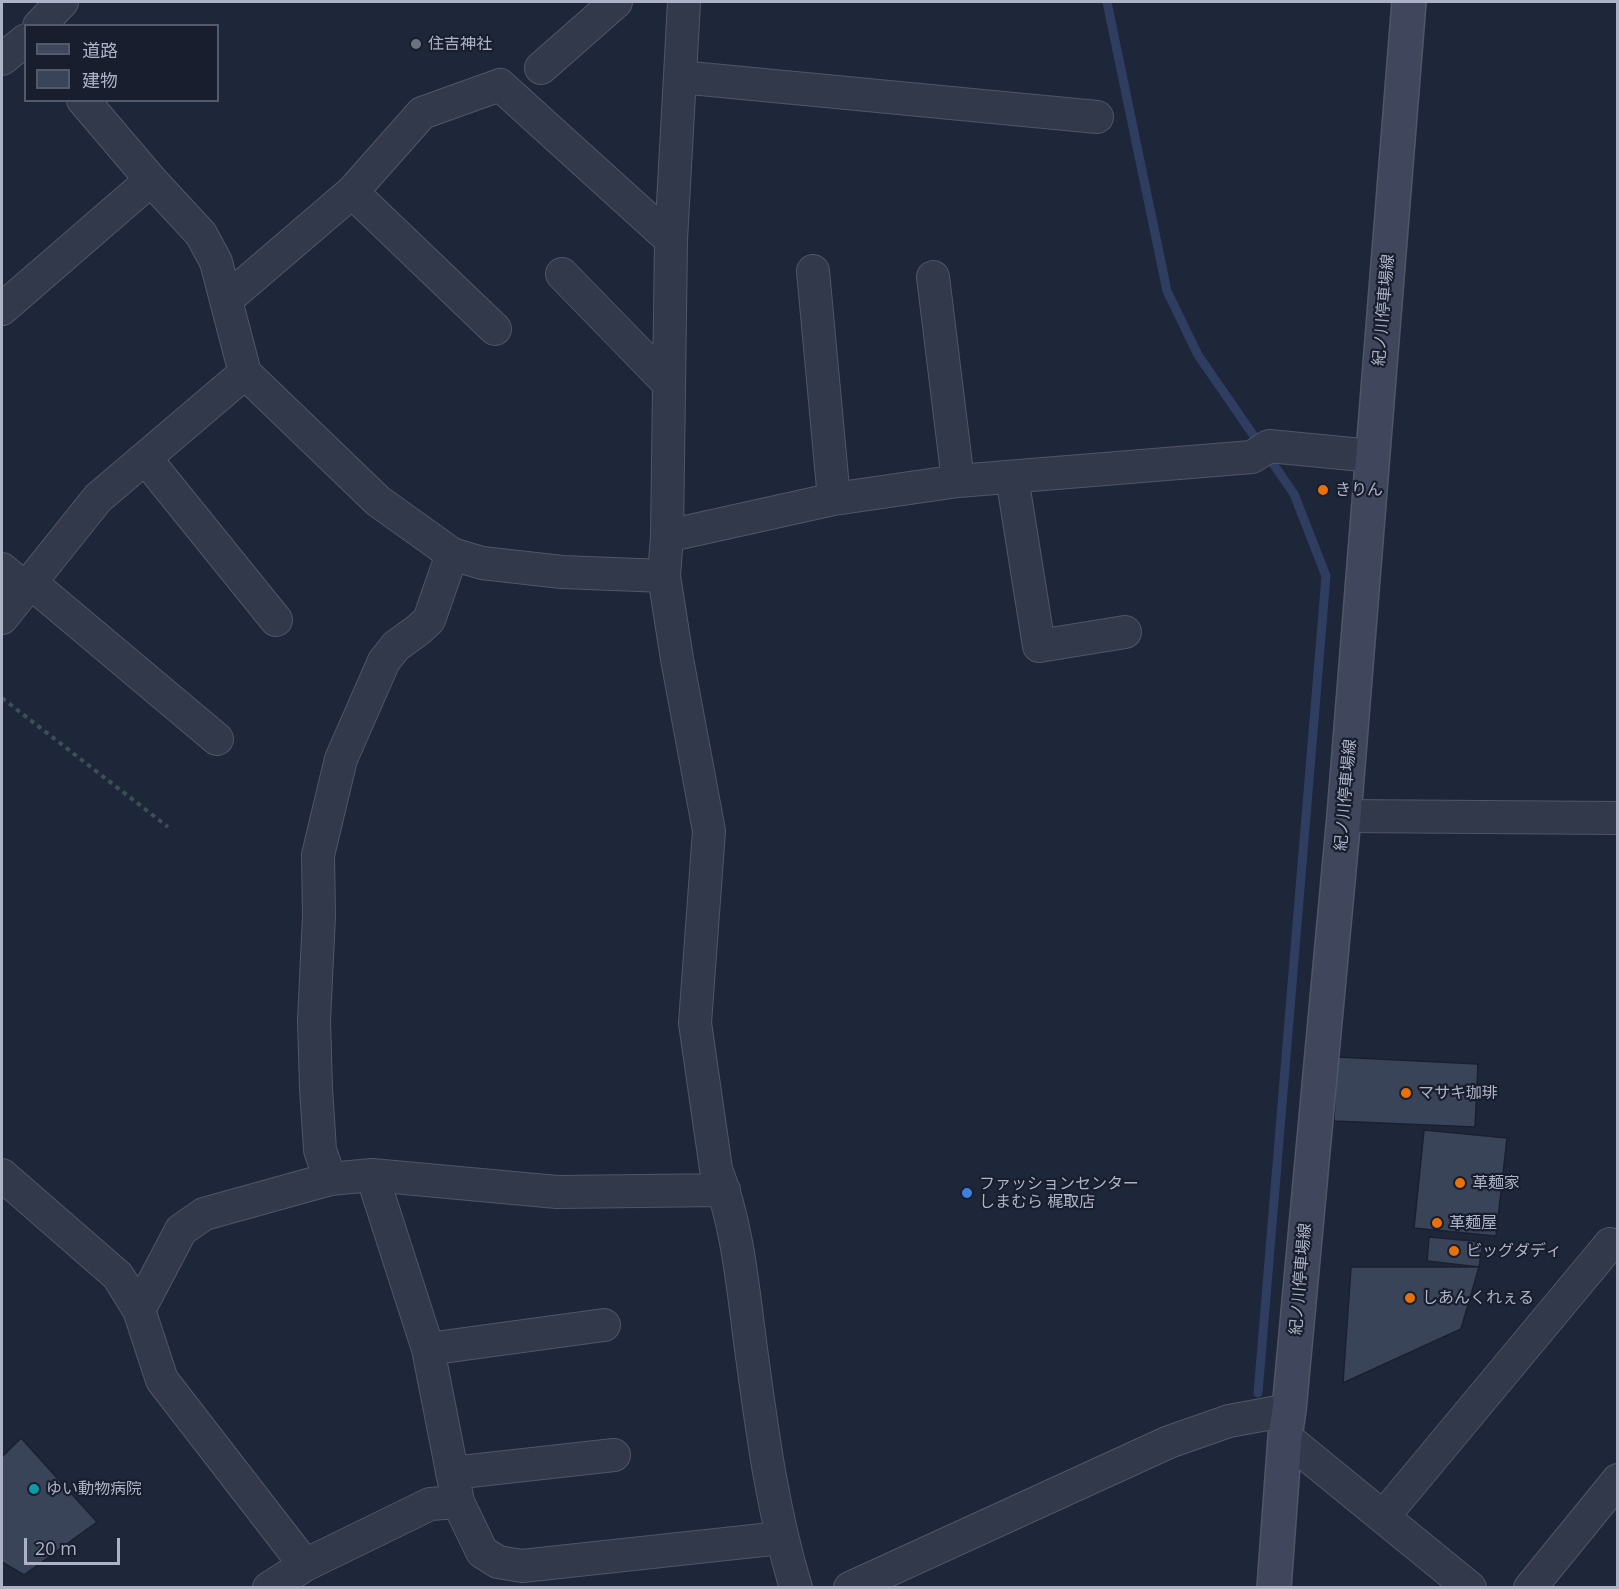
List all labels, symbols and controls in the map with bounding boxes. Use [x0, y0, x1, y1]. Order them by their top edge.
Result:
legend [24, 24, 219, 102]
place label: 住吉神社 [428, 34, 492, 54]
marker: 住吉神社 [409, 37, 423, 51]
text: 道路 [82, 38, 118, 62]
text: 建物 [82, 68, 118, 92]
street label: 紀ノ川停車場線 [1370, 253, 1398, 367]
place label: きりん [1335, 480, 1383, 500]
marker: きりん [1316, 483, 1330, 497]
street label: 紀ノ川停車場線 [1332, 738, 1360, 852]
place label: マサキ珈琲 [1418, 1083, 1498, 1103]
marker: マサキ珈琲 [1399, 1086, 1413, 1100]
place label: 革麺家 [1472, 1173, 1520, 1193]
place label: ファッションセンター しまむら 梶取店 [979, 1174, 1139, 1212]
marker: 革麺家 [1453, 1176, 1467, 1190]
marker: ファッションセンター しまむら 梶取店 [960, 1186, 974, 1200]
place label: 革麺屋 [1449, 1213, 1497, 1233]
marker: 革麺屋 [1430, 1216, 1444, 1230]
street label: 紀ノ川停車場線 [1287, 1222, 1315, 1336]
place label: ビッグダディ [1466, 1241, 1562, 1261]
marker: ビッグダディ [1447, 1244, 1461, 1258]
place label: しあんくれぇる [1422, 1288, 1534, 1308]
marker: しあんくれぇる [1403, 1291, 1417, 1305]
place label: ゆい動物病院 [46, 1479, 142, 1499]
marker: ゆい動物病院 [27, 1482, 41, 1496]
scale bar [27, 1526, 123, 1564]
text: 20 m [35, 1536, 77, 1560]

